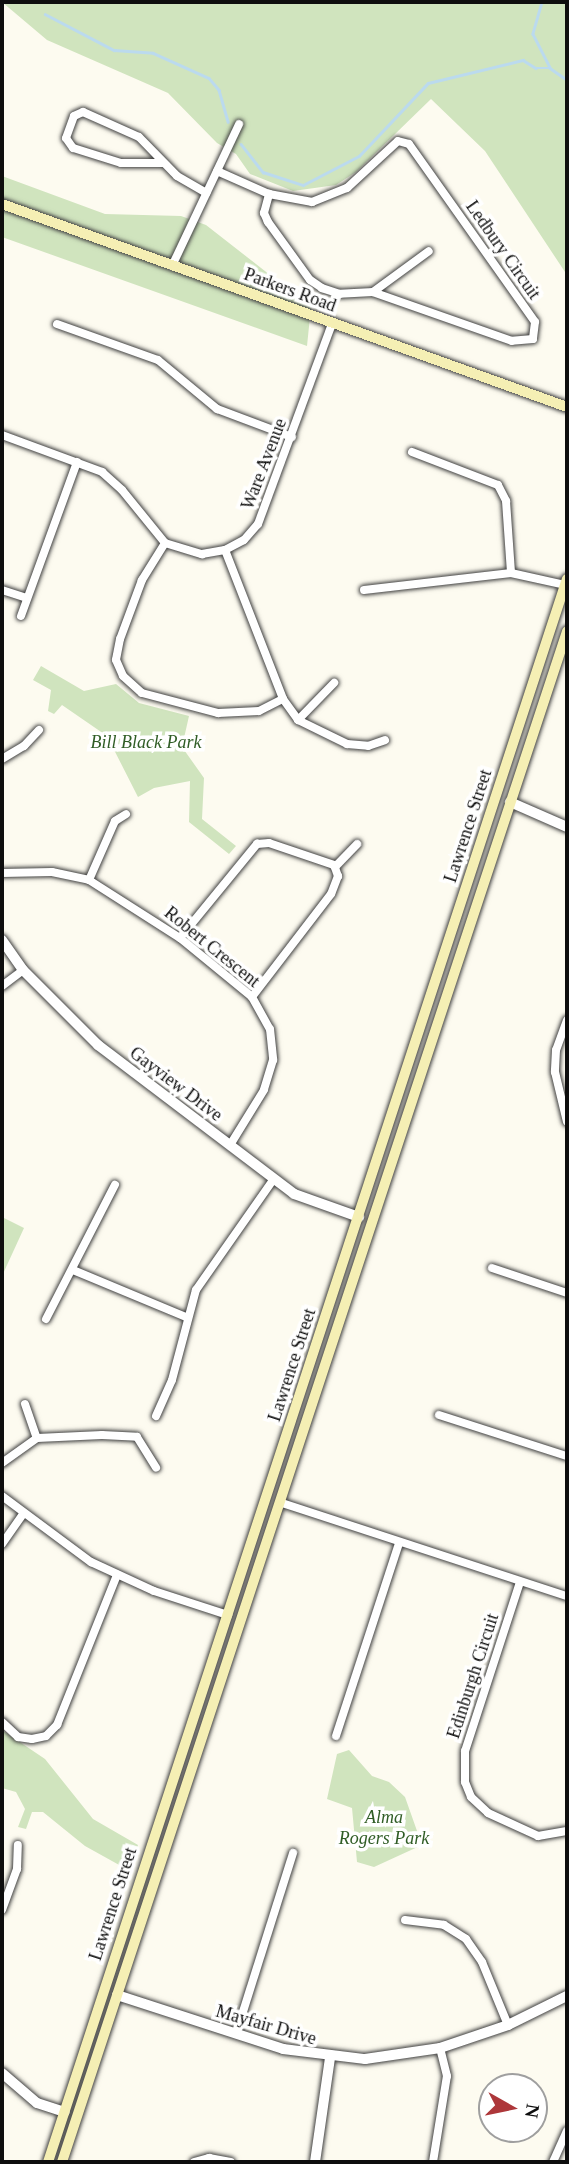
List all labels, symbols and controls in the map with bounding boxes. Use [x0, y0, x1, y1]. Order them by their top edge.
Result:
street label: Ledbury Circuit [461, 197, 545, 303]
street label: Parkers Road [241, 263, 339, 317]
street label: Ware Avenue [237, 415, 291, 513]
park label: Bill Black Park [91, 731, 201, 753]
street label: Lawrence Street [440, 767, 496, 885]
street label: Robert Crescent [160, 902, 264, 992]
street label: Gayview Drive [125, 1042, 227, 1126]
street label: Lawrence Street [264, 1306, 320, 1424]
street label: Edinburgh Circuit [443, 1611, 503, 1741]
park label: Alma Rogers Park [339, 1807, 429, 1850]
street label: Lawrence Street [85, 1845, 141, 1963]
street label: Mayfair Drive [213, 2000, 319, 2050]
north arrow [478, 2073, 548, 2143]
text: N [521, 2103, 544, 2119]

